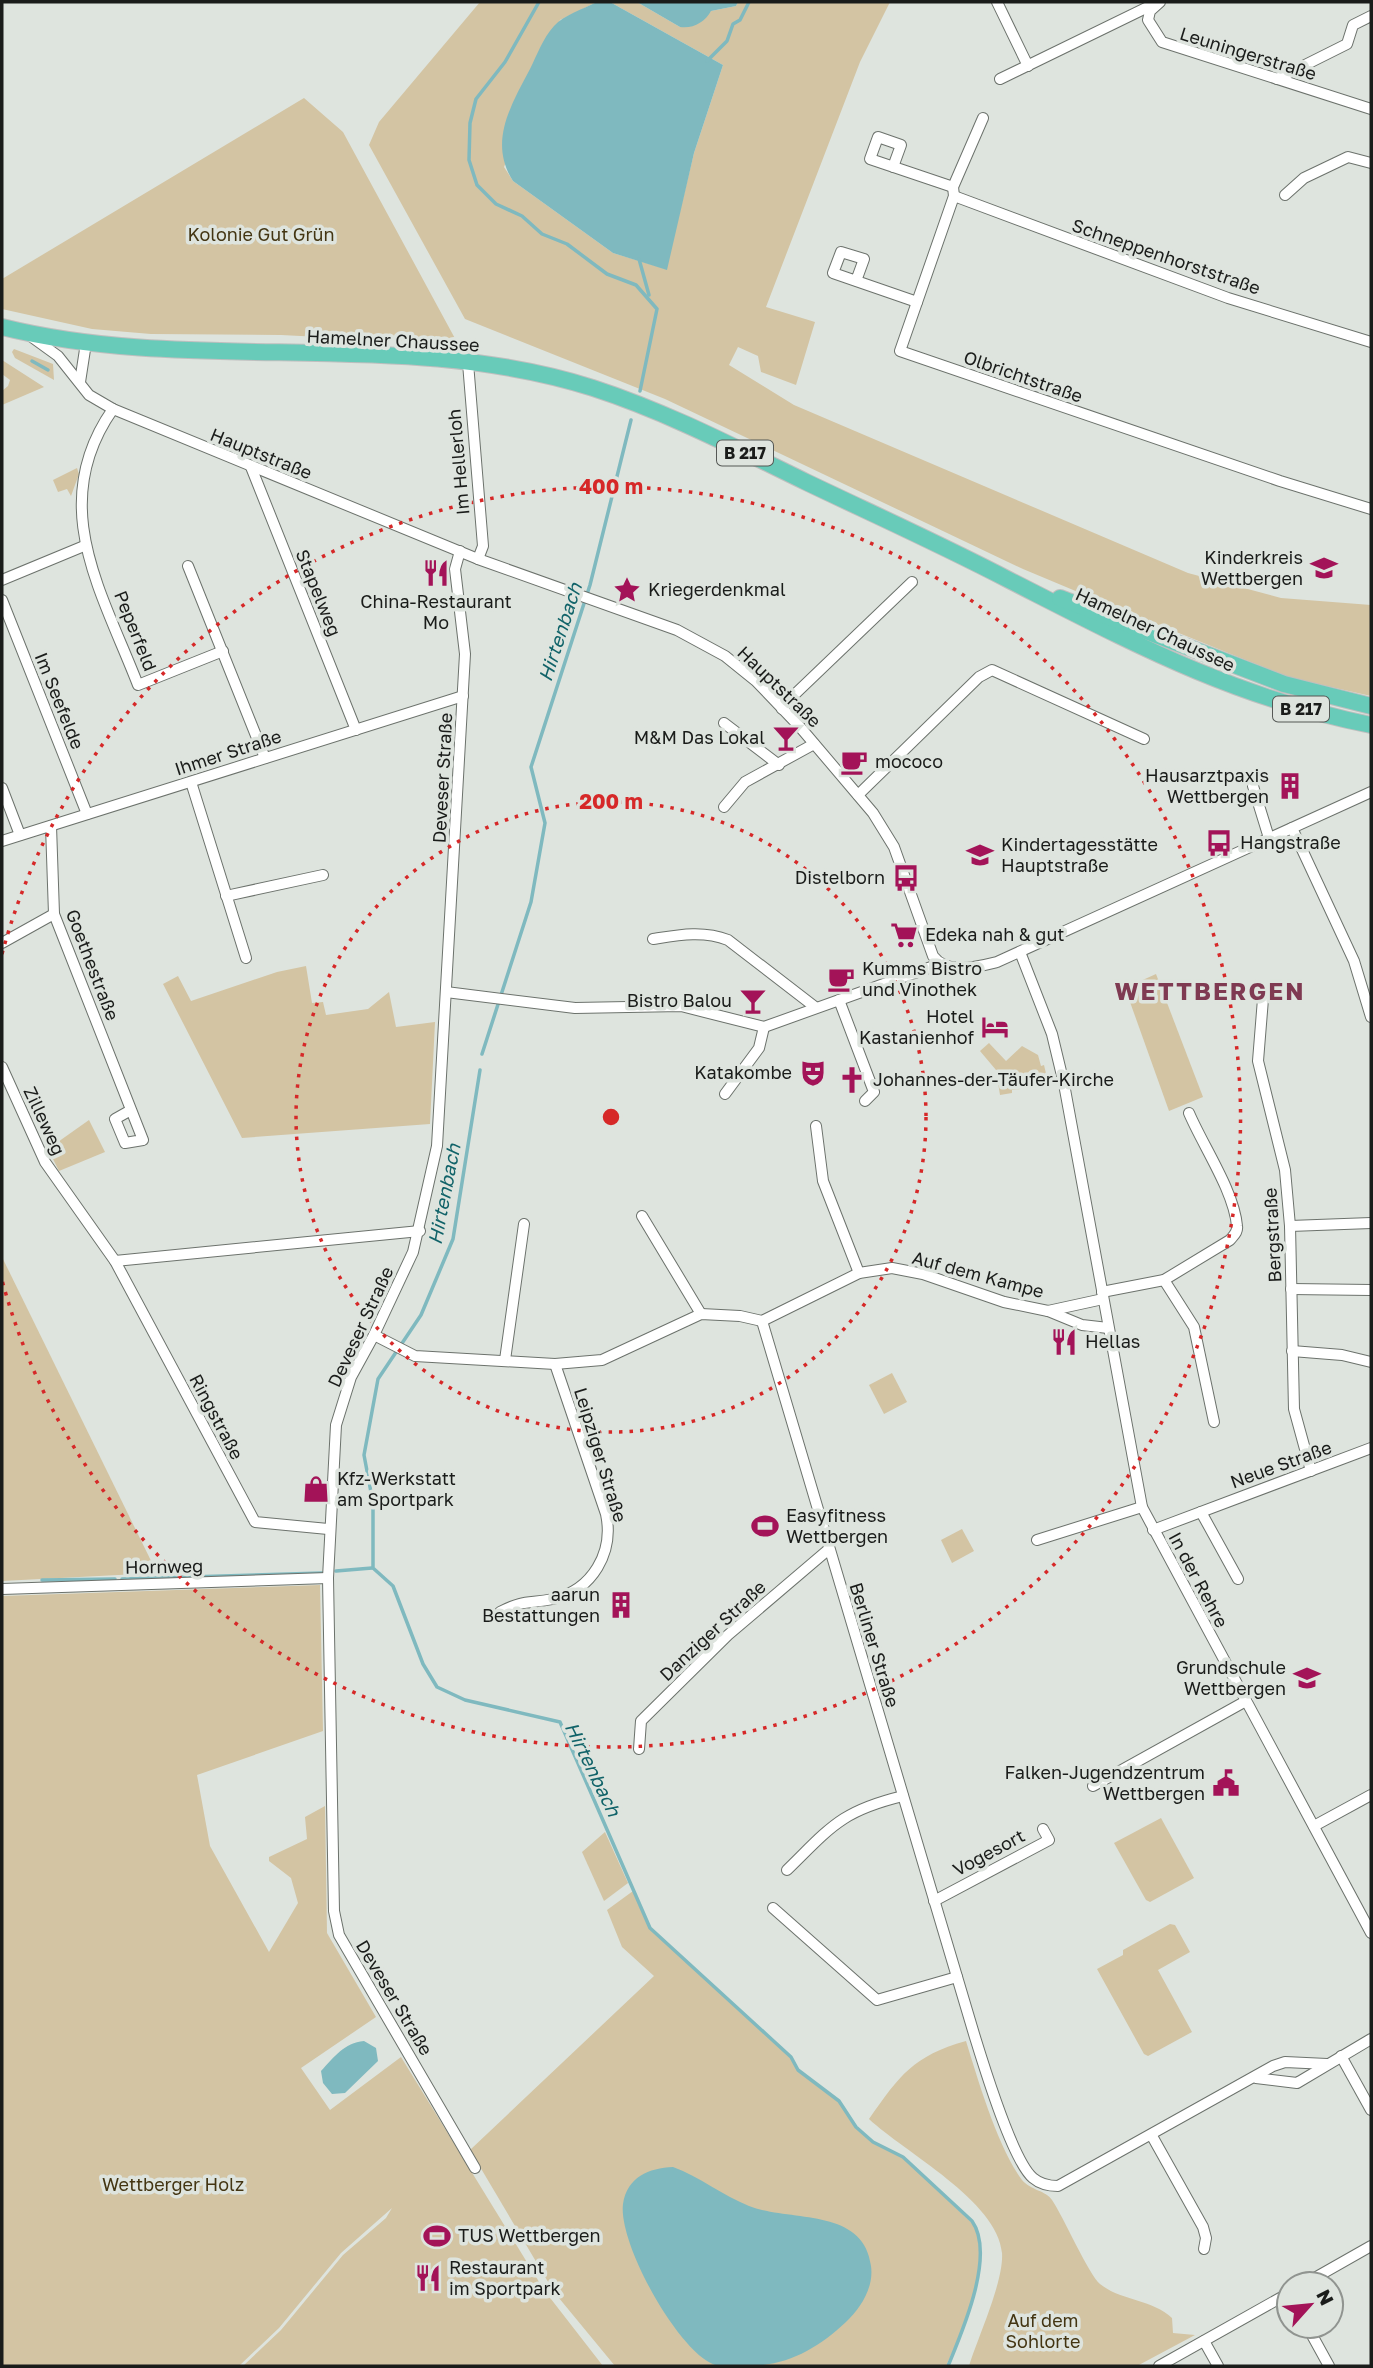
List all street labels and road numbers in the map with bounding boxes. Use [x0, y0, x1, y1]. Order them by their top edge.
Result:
street label: Leuningerstraße [1177, 22, 1319, 84]
street label: Schneppenhorststraße [1069, 213, 1263, 299]
street label: Hamelner Chaussee [306, 324, 480, 356]
street label: Olbrichtstraße [961, 345, 1086, 407]
street label: Im Hellerloh [442, 408, 474, 516]
street label: Hauptstraße [207, 423, 315, 483]
road number: B 217 [717, 440, 773, 466]
street label: Stapelweg [292, 546, 346, 639]
street label: Hamelner Chaussee [1072, 582, 1239, 676]
street label: Peperfeld [110, 587, 162, 674]
street label: Hauptstraße [733, 641, 826, 732]
street label: Im Seefelde [31, 649, 89, 752]
road number: B 217 [1273, 696, 1329, 722]
street label: Deveser Straße [428, 712, 456, 844]
street label: Ihmer Straße [172, 724, 284, 780]
street label: Goethestraße [62, 906, 124, 1023]
street label: Zilleweg [19, 1083, 70, 1158]
street label: Bergstraße [1259, 1187, 1285, 1283]
street label: Auf dem Kampe [910, 1246, 1047, 1302]
street label: Deveser Straße [323, 1263, 398, 1390]
street label: Ringstraße [185, 1370, 249, 1463]
street label: Leipziger Straße [570, 1385, 632, 1525]
street label: Neue Straße [1227, 1436, 1334, 1493]
street label: In der Rehre [1164, 1528, 1233, 1631]
street label: Hornweg [125, 1554, 203, 1578]
street label: Danziger Straße [655, 1575, 770, 1685]
street label: Berliner Straße [846, 1580, 904, 1710]
street label: Vogesort [949, 1824, 1028, 1880]
street label: Deveser Straße [352, 1936, 438, 2059]

